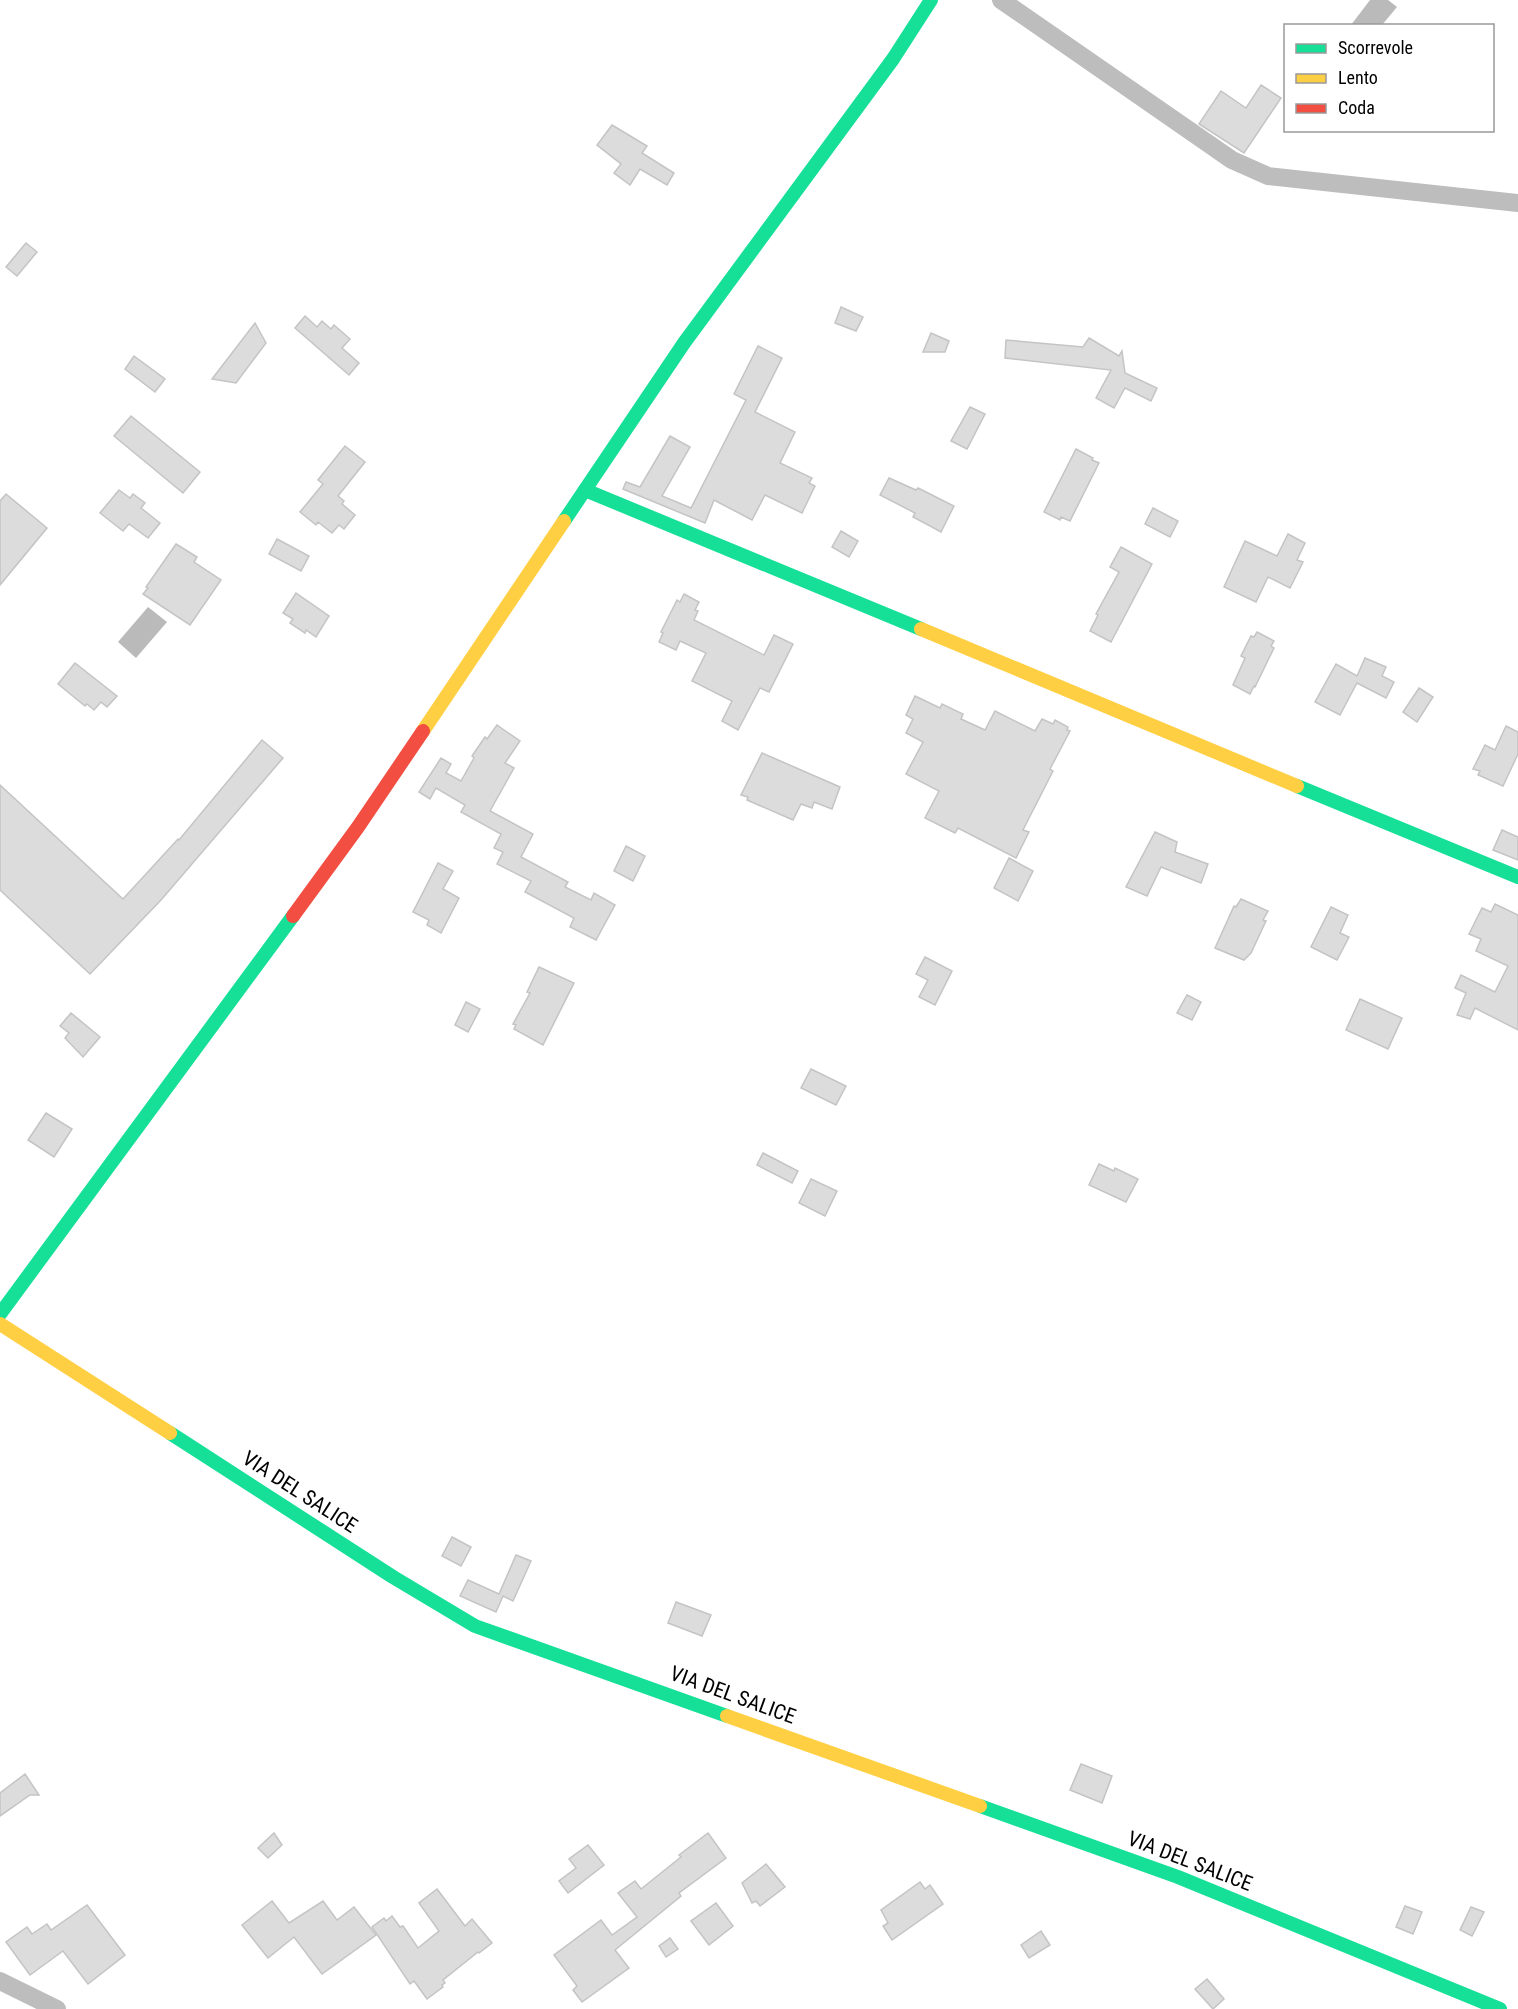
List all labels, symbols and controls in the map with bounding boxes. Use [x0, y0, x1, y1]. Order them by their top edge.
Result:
legend [1284, 24, 1494, 132]
text: Scorrevole [1338, 37, 1413, 58]
text: Lento [1338, 67, 1378, 88]
text: Coda [1338, 97, 1375, 118]
street label: VIA DEL SALICE [238, 1446, 362, 1538]
street label: VIA DEL SALICE [667, 1661, 799, 1729]
street label: VIA DEL SALICE [1124, 1826, 1256, 1896]

